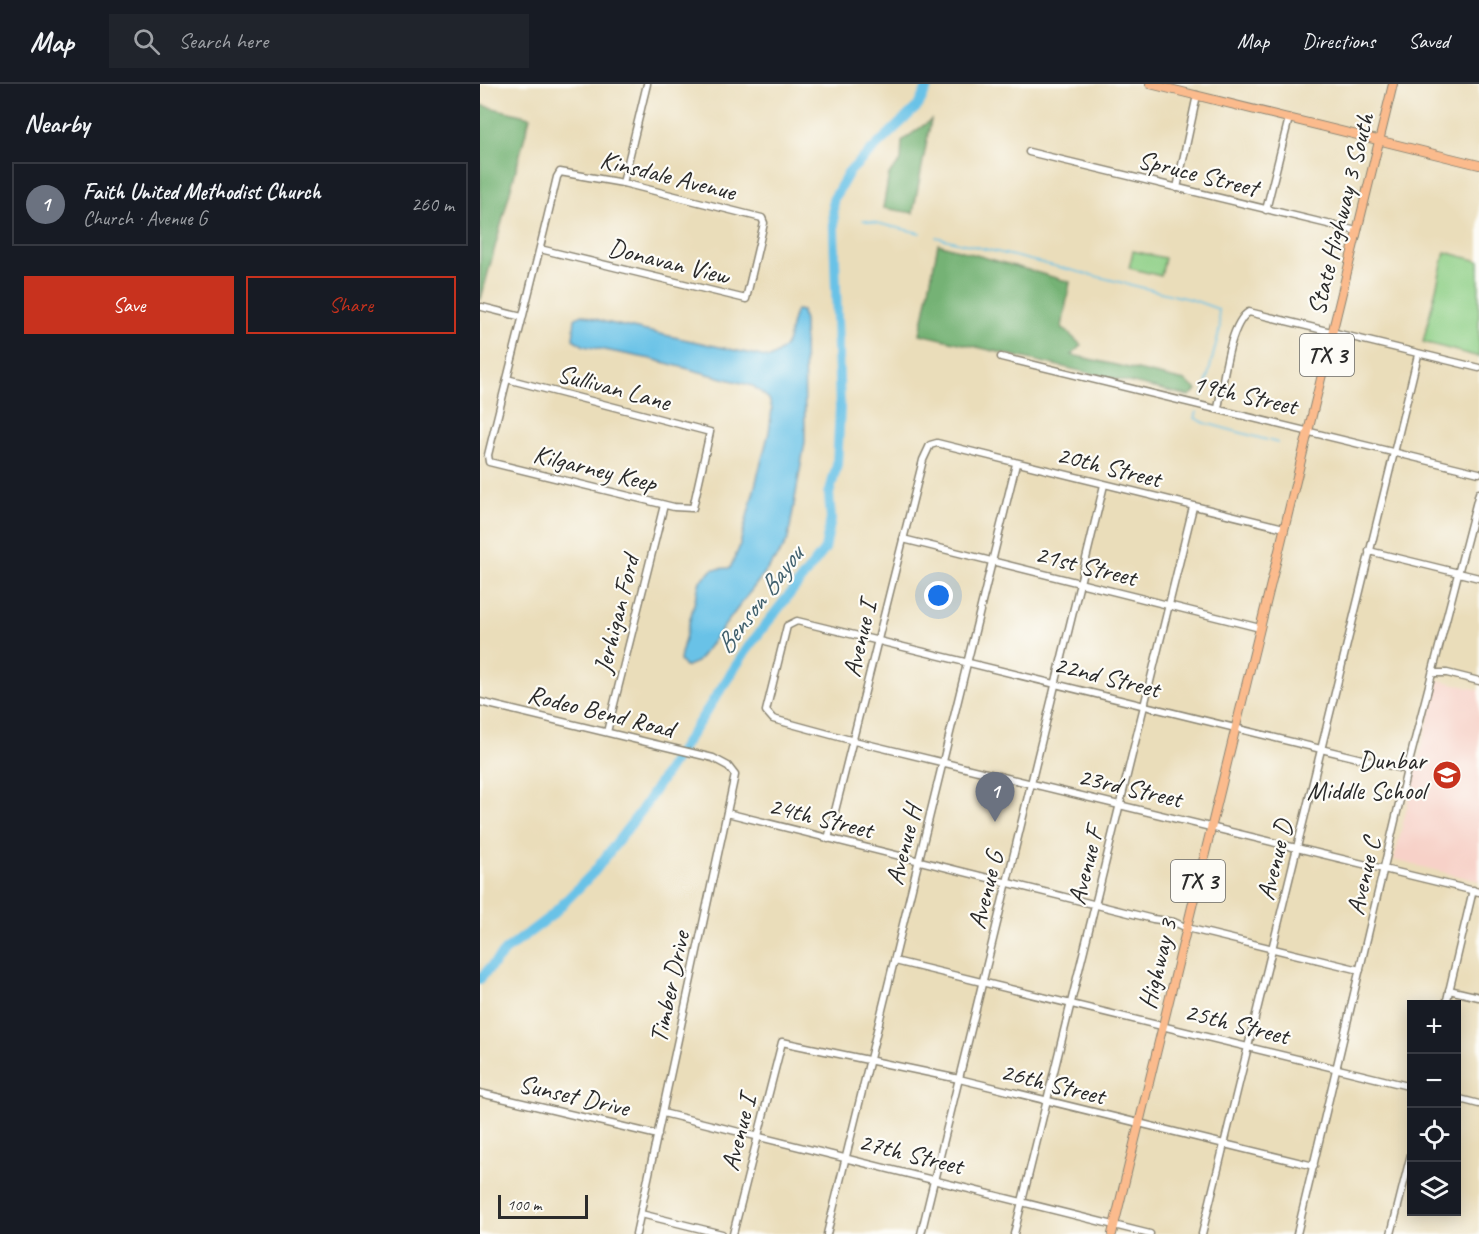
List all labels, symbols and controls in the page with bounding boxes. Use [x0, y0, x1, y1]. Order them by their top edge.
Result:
search box [109, 14, 529, 68]
text: Map [30, 24, 73, 59]
icon: search [130, 25, 163, 58]
text: Search here [178, 27, 268, 55]
text: Map [1237, 28, 1269, 54]
text: Directions [1302, 28, 1375, 54]
text: Saved [1408, 28, 1449, 54]
text: Nearby [24, 107, 89, 140]
street label: State Highway 3 South [1299, 109, 1382, 318]
street label: Kinsdale Avenue [597, 143, 740, 209]
street label: Spruce Street [1134, 143, 1265, 205]
text: Faith United Methodist Church [83, 178, 321, 206]
text: 1 [41, 192, 50, 217]
text: 260 m [411, 192, 454, 217]
text: Church · Avenue G [83, 206, 207, 231]
street label: Donavan View [605, 231, 735, 293]
button: Save [24, 276, 234, 334]
button: Share [246, 276, 456, 334]
road number: TX 3 [1300, 334, 1354, 376]
street label: Sullivan Lane [554, 357, 675, 419]
street label: 19th Street [1189, 366, 1303, 423]
street label: Kilgarney Keep [530, 437, 662, 500]
street label: 20th Street [1053, 438, 1167, 496]
water label: Benson Bayou [707, 536, 813, 661]
street label: 21st Street [1032, 537, 1142, 595]
street label: Jerhigan Ford [585, 548, 648, 678]
your location [924, 581, 953, 610]
street label: Avenue I [835, 593, 885, 680]
street label: 22nd Street [1051, 647, 1165, 706]
street label: Rodeo Bend Road [524, 677, 681, 747]
place label: Dunbar Middle School [1307, 744, 1431, 807]
school or university icon: Dunbar Middle School [1431, 759, 1463, 791]
street label: 23rd Street [1075, 760, 1187, 816]
pin: 1 [976, 772, 1014, 822]
street label: 24th Street [765, 789, 879, 847]
street label: Avenue H [878, 798, 930, 888]
street label: Avenue D [1249, 815, 1301, 903]
street label: Avenue F [1060, 819, 1112, 908]
street label: Avenue C [1339, 832, 1389, 918]
street label: Avenue G [960, 845, 1012, 932]
road number: TX 3 [1171, 860, 1225, 902]
street label: Highway 3 [1130, 914, 1185, 1013]
street label: Timber Drive [642, 926, 698, 1046]
street label: 25th Street [1181, 995, 1295, 1053]
map controls [1407, 1000, 1461, 1216]
button: + [1407, 1000, 1461, 1054]
button: − [1407, 1054, 1461, 1108]
street label: 26th Street [997, 1055, 1111, 1113]
street label: Sunset Drive [516, 1067, 635, 1125]
street label: Avenue I [713, 1087, 765, 1174]
button: locate [1407, 1108, 1461, 1162]
street label: 27th Street [855, 1125, 969, 1183]
button: layers [1407, 1162, 1461, 1216]
scale bar [498, 1192, 588, 1220]
text: 100 m [507, 1195, 541, 1215]

